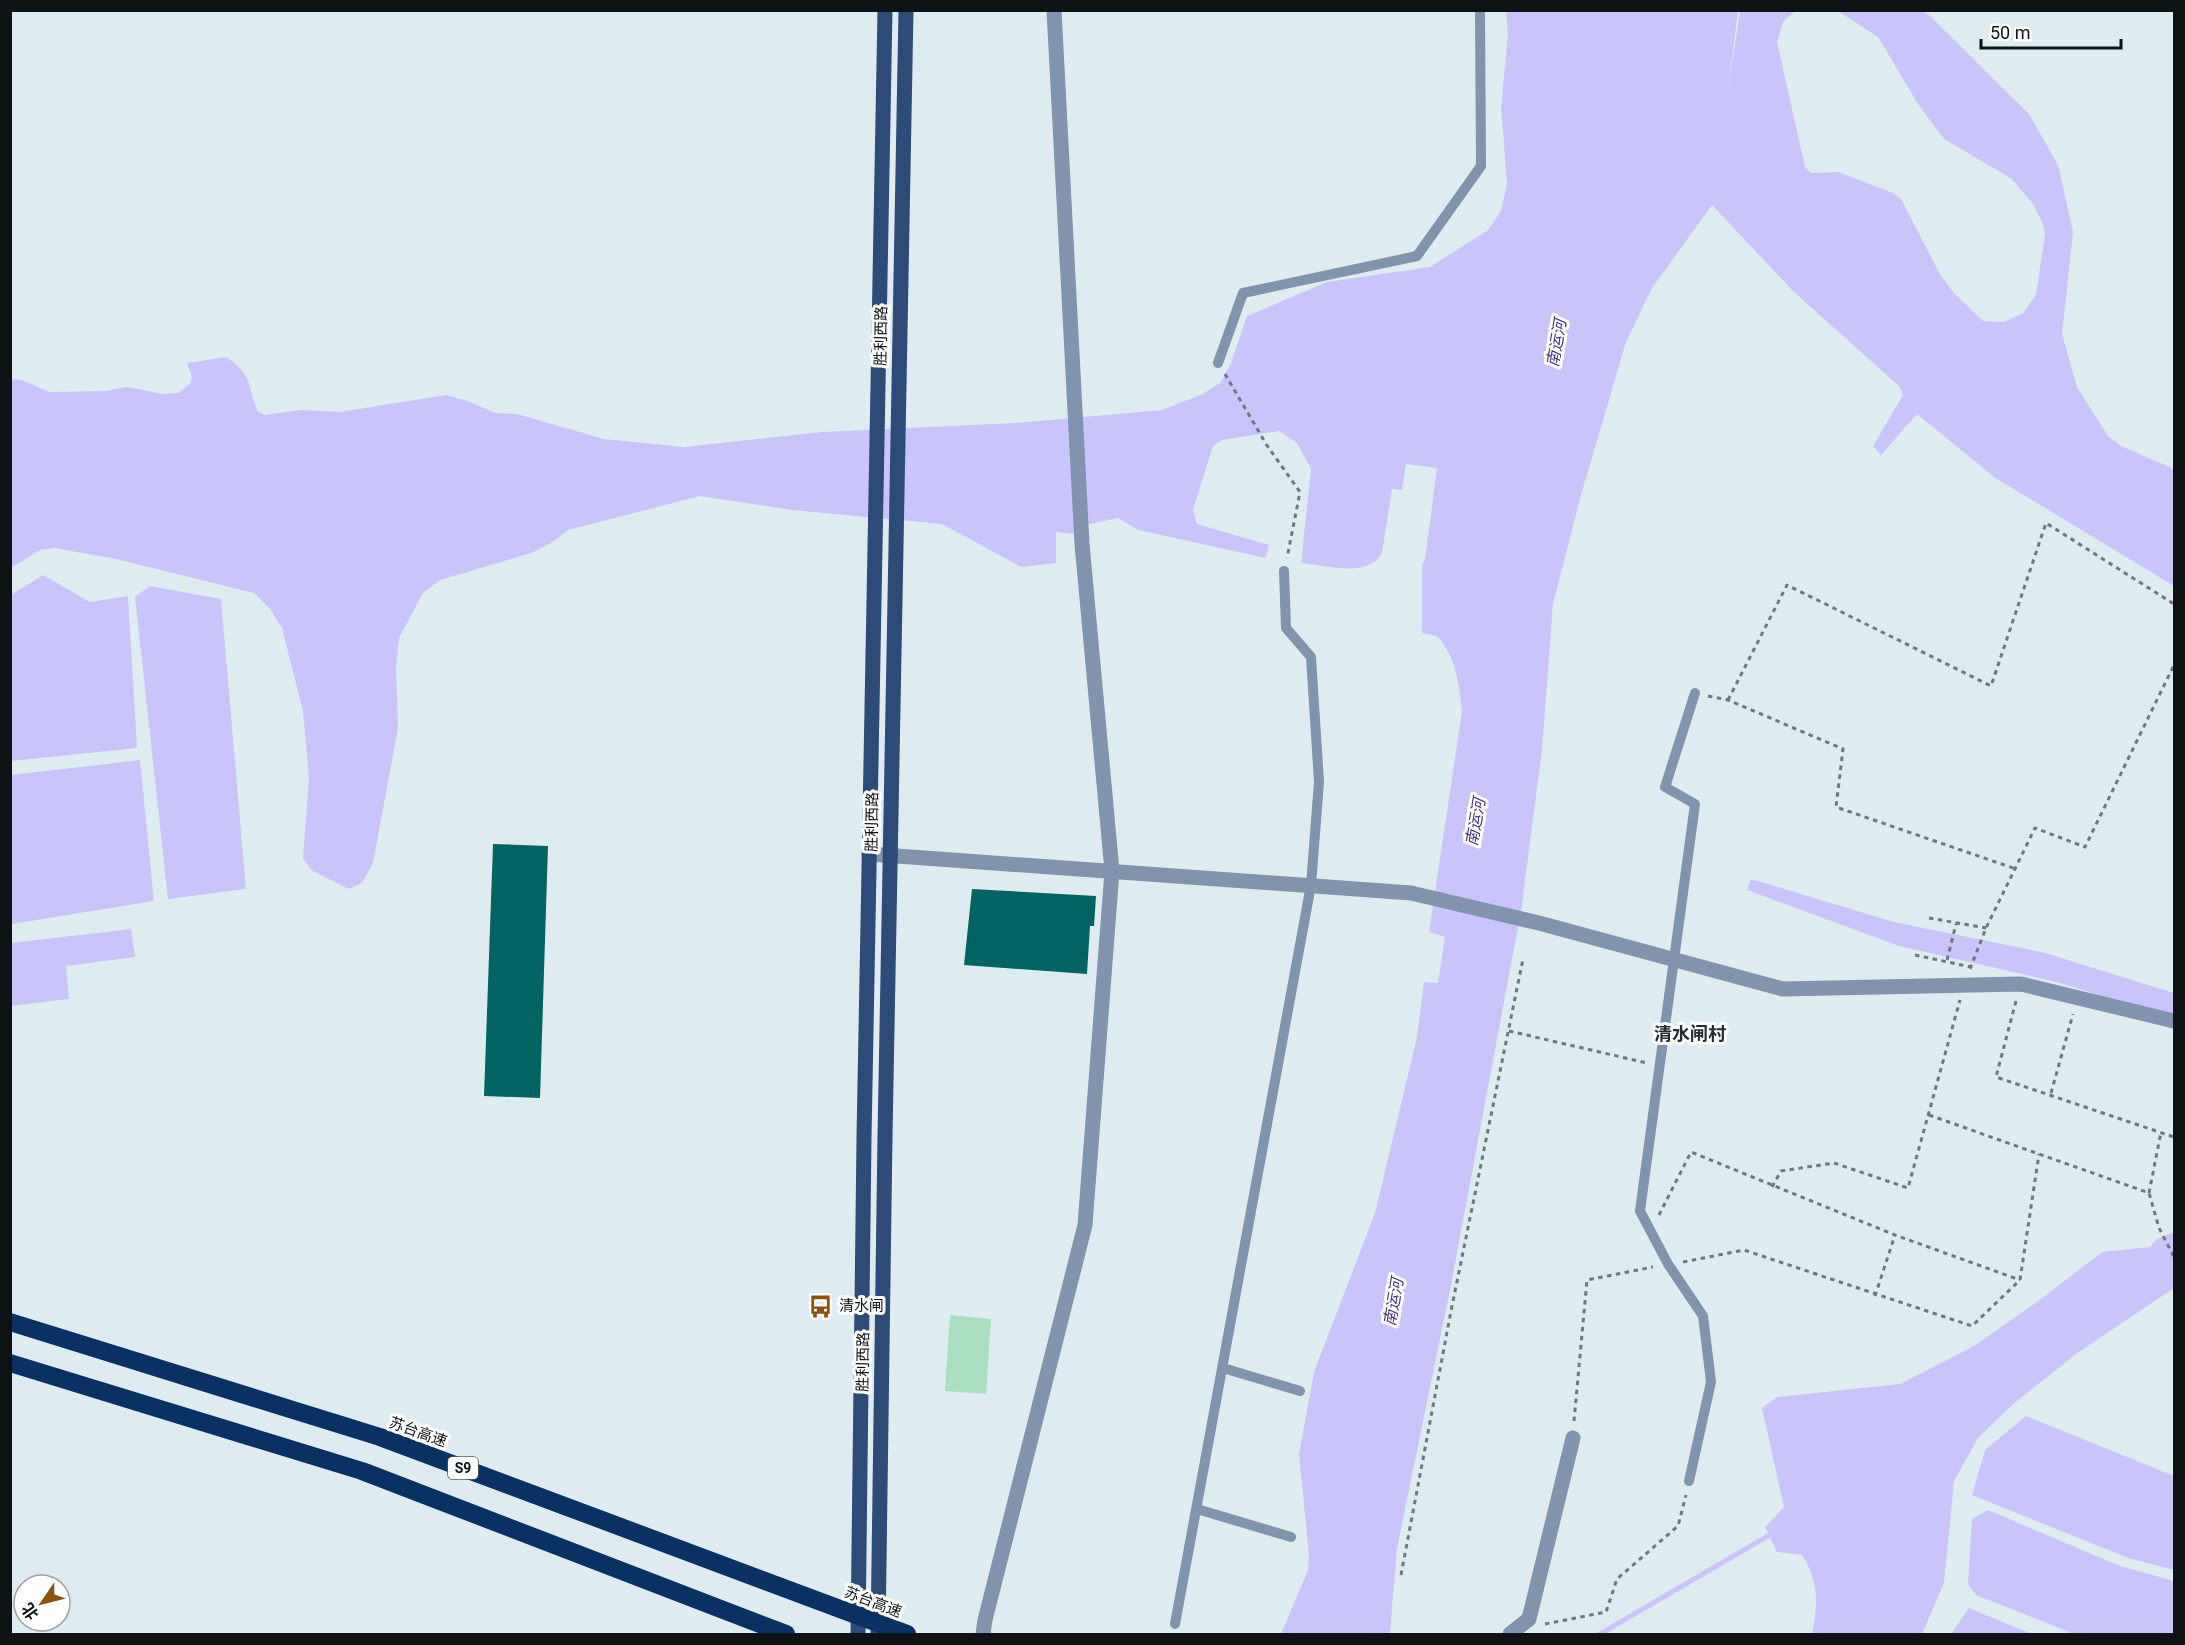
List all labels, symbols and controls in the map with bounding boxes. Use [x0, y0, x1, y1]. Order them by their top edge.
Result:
scale bar [1981, 12, 2120, 50]
text: 50 m [1990, 22, 2030, 43]
street label: 胜利西路 [871, 306, 891, 366]
water label: 南运河 [1543, 315, 1571, 368]
street label: 胜利西路 [862, 792, 882, 852]
water label: 南运河 [1462, 794, 1490, 847]
district label: 清水闸村 [1654, 1023, 1726, 1044]
water label: 南运河 [1380, 1274, 1408, 1327]
bus stop icon: 清水闸 [808, 1293, 834, 1319]
place label: 清水闸 [839, 1297, 884, 1315]
street label: 胜利西路 [853, 1332, 873, 1392]
street label: 苏台高速 [387, 1413, 449, 1451]
road number: S9 [448, 1457, 478, 1479]
north arrow [12, 1573, 72, 1633]
street label: 苏台高速 [842, 1583, 904, 1621]
text: 北 [18, 1599, 42, 1623]

